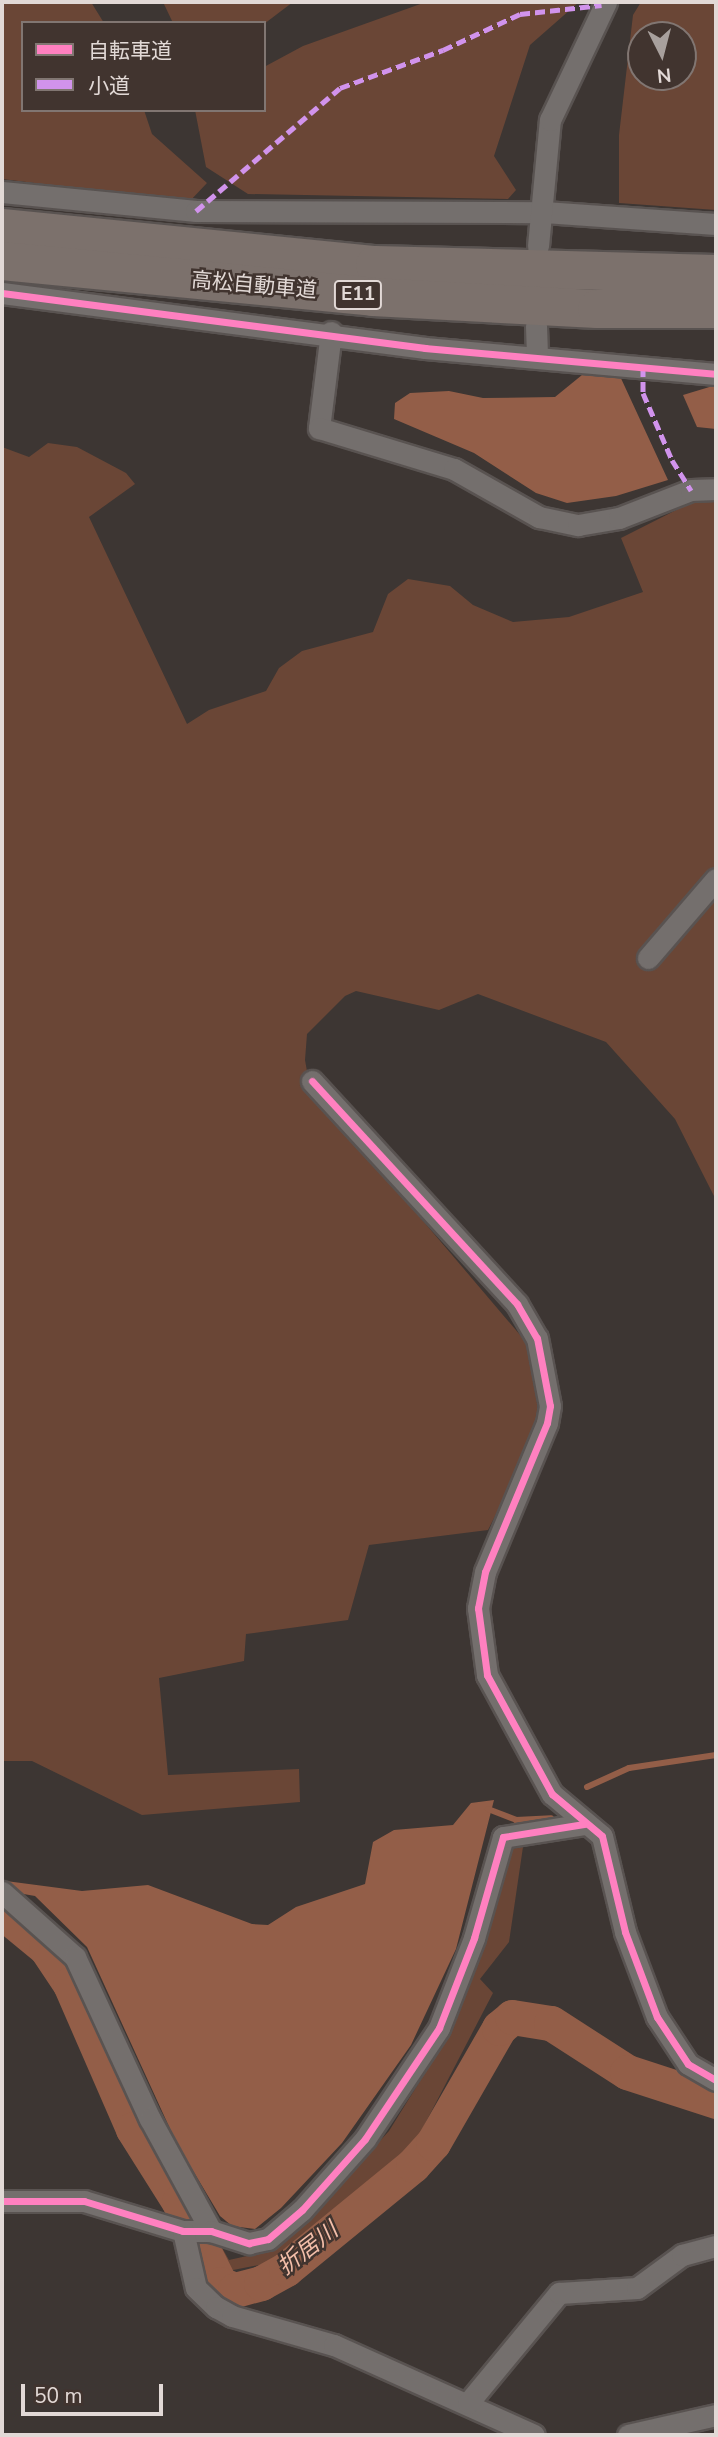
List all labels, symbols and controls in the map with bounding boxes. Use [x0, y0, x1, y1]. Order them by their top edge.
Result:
legend [21, 21, 266, 112]
north arrow [627, 21, 697, 91]
text: 自転車道 [88, 37, 172, 65]
text: N [656, 61, 672, 89]
text: 小道 [88, 72, 130, 100]
street label: 高松自動車道 [190, 267, 318, 303]
road number: E11 [334, 280, 382, 310]
water label: 折居川 [272, 2217, 344, 2281]
scale bar [24, 2370, 166, 2414]
text: 50 m [34, 2382, 83, 2410]

